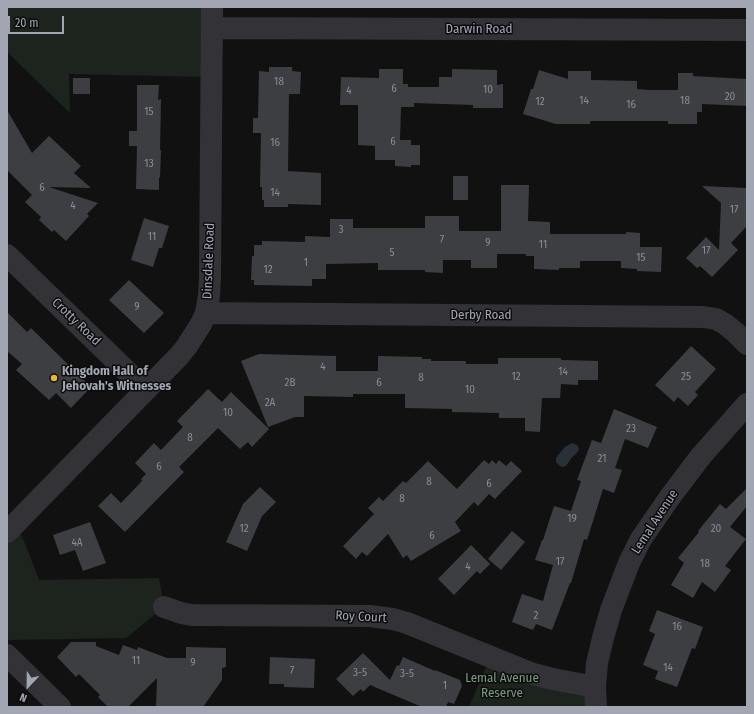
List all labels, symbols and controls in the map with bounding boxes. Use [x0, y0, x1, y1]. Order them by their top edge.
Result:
scale bar [10, 8, 66, 34]
text: 20 m [15, 16, 39, 30]
street label: Darwin Road [446, 21, 512, 37]
house number: 18 [274, 75, 284, 89]
house number: 6 [391, 82, 397, 96]
house number: 10 [483, 83, 493, 97]
house number: 4 [346, 84, 352, 98]
house number: 20 [725, 90, 735, 104]
house number: 14 [579, 94, 589, 108]
house number: 18 [680, 94, 690, 108]
house number: 12 [535, 95, 545, 109]
house number: 16 [626, 98, 636, 112]
house number: 15 [144, 105, 154, 119]
house number: 6 [390, 135, 396, 149]
house number: 16 [270, 136, 280, 150]
house number: 13 [144, 157, 154, 171]
house number: 6 [39, 181, 45, 195]
house number: 14 [270, 186, 280, 200]
house number: 4 [70, 199, 76, 213]
house number: 17 [730, 203, 738, 217]
street label: Dinsdale Road [200, 223, 218, 299]
house number: 3 [339, 223, 343, 237]
house number: 11 [148, 230, 156, 244]
house number: 7 [440, 233, 444, 247]
house number: 9 [485, 236, 491, 250]
house number: 11 [539, 238, 547, 252]
house number: 17 [702, 244, 710, 258]
house number: 5 [389, 246, 395, 260]
house number: 15 [636, 251, 646, 265]
house number: 1 [304, 256, 308, 270]
house number: 12 [263, 263, 273, 277]
street label: Crotty Road [48, 295, 104, 349]
house number: 9 [134, 300, 140, 314]
street label: Derby Road [450, 307, 512, 323]
house number: 4 [320, 360, 326, 374]
place label: Kingdom Hall of Jehovah's Witnesses [62, 363, 171, 394]
house number: 14 [558, 365, 568, 379]
house number: 12 [511, 370, 521, 384]
house number: 25 [681, 370, 691, 384]
house number: 8 [418, 371, 424, 385]
marker: Kingdom Hall of Jehovah's Witnesses [49, 373, 59, 383]
house number: 2B [285, 376, 295, 390]
house number: 6 [376, 376, 382, 390]
house number: 10 [465, 383, 475, 397]
house number: 2A [265, 396, 275, 410]
house number: 10 [223, 406, 233, 420]
house number: 23 [626, 422, 636, 436]
house number: 8 [187, 431, 193, 445]
house number: 21 [598, 452, 606, 466]
house number: 6 [156, 460, 162, 474]
house number: 8 [426, 475, 432, 489]
house number: 6 [486, 477, 492, 491]
street label: Lemal Avenue [628, 487, 682, 557]
house number: 8 [399, 492, 405, 506]
house number: 19 [567, 512, 577, 526]
house number: 12 [239, 522, 249, 536]
house number: 20 [711, 522, 721, 536]
house number: 6 [429, 529, 435, 543]
house number: 4A [71, 536, 83, 550]
house number: 17 [556, 555, 564, 569]
house number: 18 [700, 557, 710, 571]
house number: 4 [465, 560, 471, 574]
street label: Roy Court [335, 608, 387, 626]
house number: 2 [534, 609, 538, 623]
house number: 16 [672, 620, 682, 634]
house number: 11 [132, 654, 140, 668]
house number: 9 [190, 656, 196, 670]
house number: 14 [663, 661, 673, 675]
house number: 7 [290, 664, 294, 678]
north arrow [8, 666, 48, 706]
house number: 3-5 [353, 666, 367, 680]
house number: 3-5 [400, 667, 414, 681]
park label: Lemal Avenue Reserve [465, 670, 539, 701]
house number: 1 [443, 679, 447, 693]
text: N [18, 690, 29, 705]

